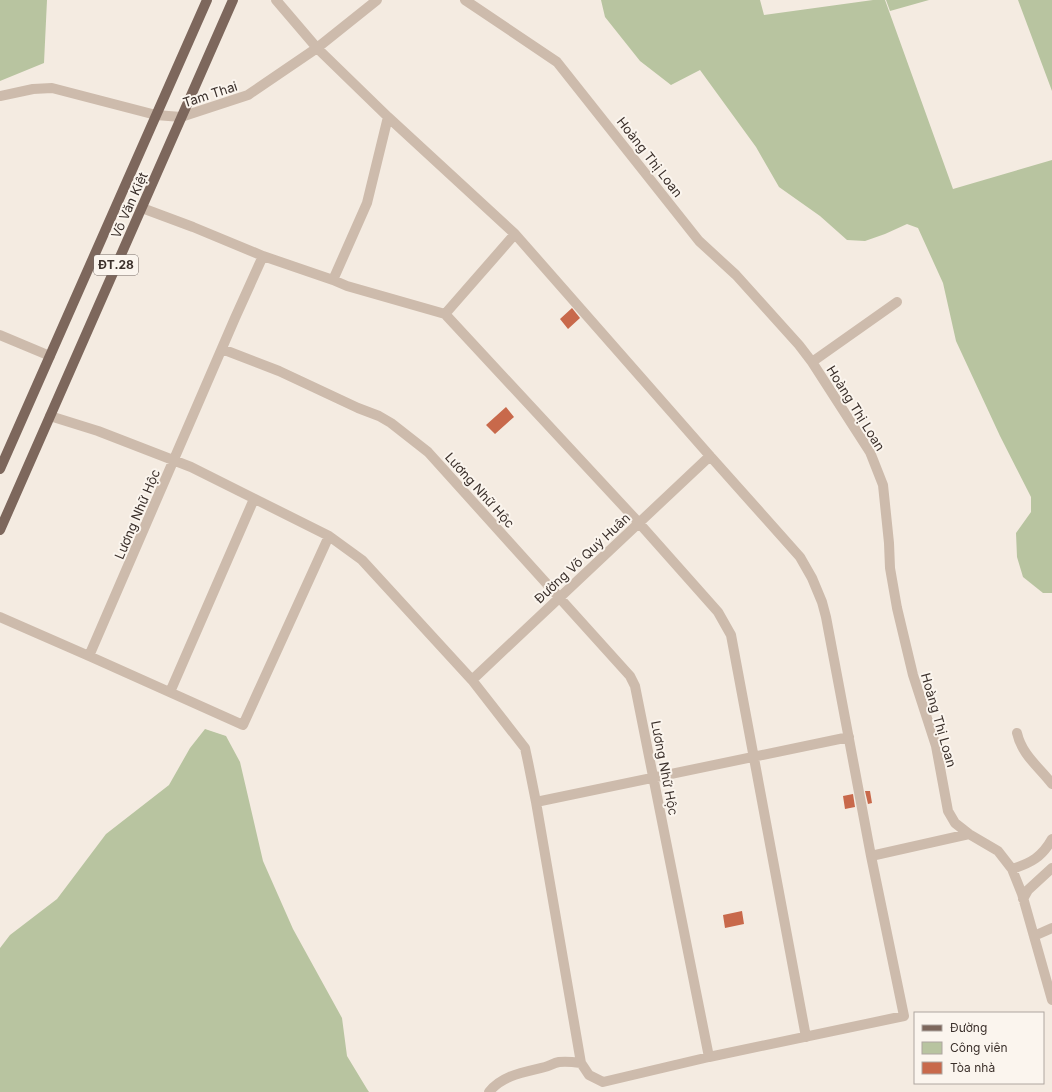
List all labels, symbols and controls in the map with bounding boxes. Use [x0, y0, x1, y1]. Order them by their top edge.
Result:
street label: Tam Thai [181, 78, 239, 110]
street label: Hoàng Thị Loan [614, 114, 686, 200]
street label: Võ Văn Kiệt [107, 169, 151, 241]
road number: ĐT.28 [94, 255, 138, 275]
street label: Hoàng Thị Loan [823, 362, 889, 454]
street label: Lương Nhữ Hộc [442, 449, 518, 531]
street label: Lương Nhữ Hộc [111, 467, 163, 561]
street label: Đường Võ Quý Huân [531, 510, 633, 606]
street label: Hoàng Thị Loan [918, 671, 960, 769]
street label: Lương Nhữ Hộc [648, 719, 682, 817]
legend [914, 1012, 1044, 1084]
text: Đường [950, 1020, 987, 1035]
text: Công viên [950, 1040, 1008, 1055]
text: Tòa nhà [950, 1060, 995, 1075]

